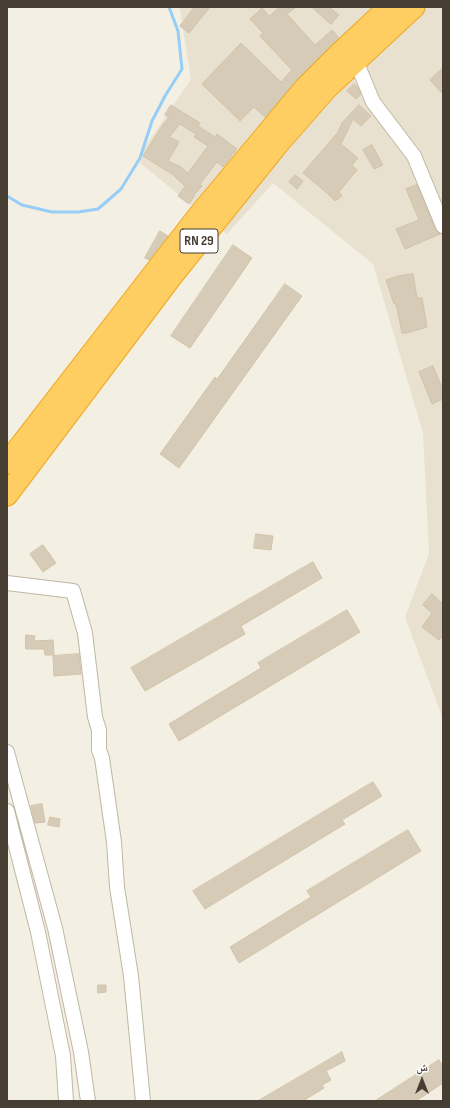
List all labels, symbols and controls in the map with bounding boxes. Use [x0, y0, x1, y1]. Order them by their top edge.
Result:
road number: RN 29 [180, 229, 218, 253]
north arrow [402, 1060, 442, 1100]
text: ش [416, 1061, 428, 1074]

